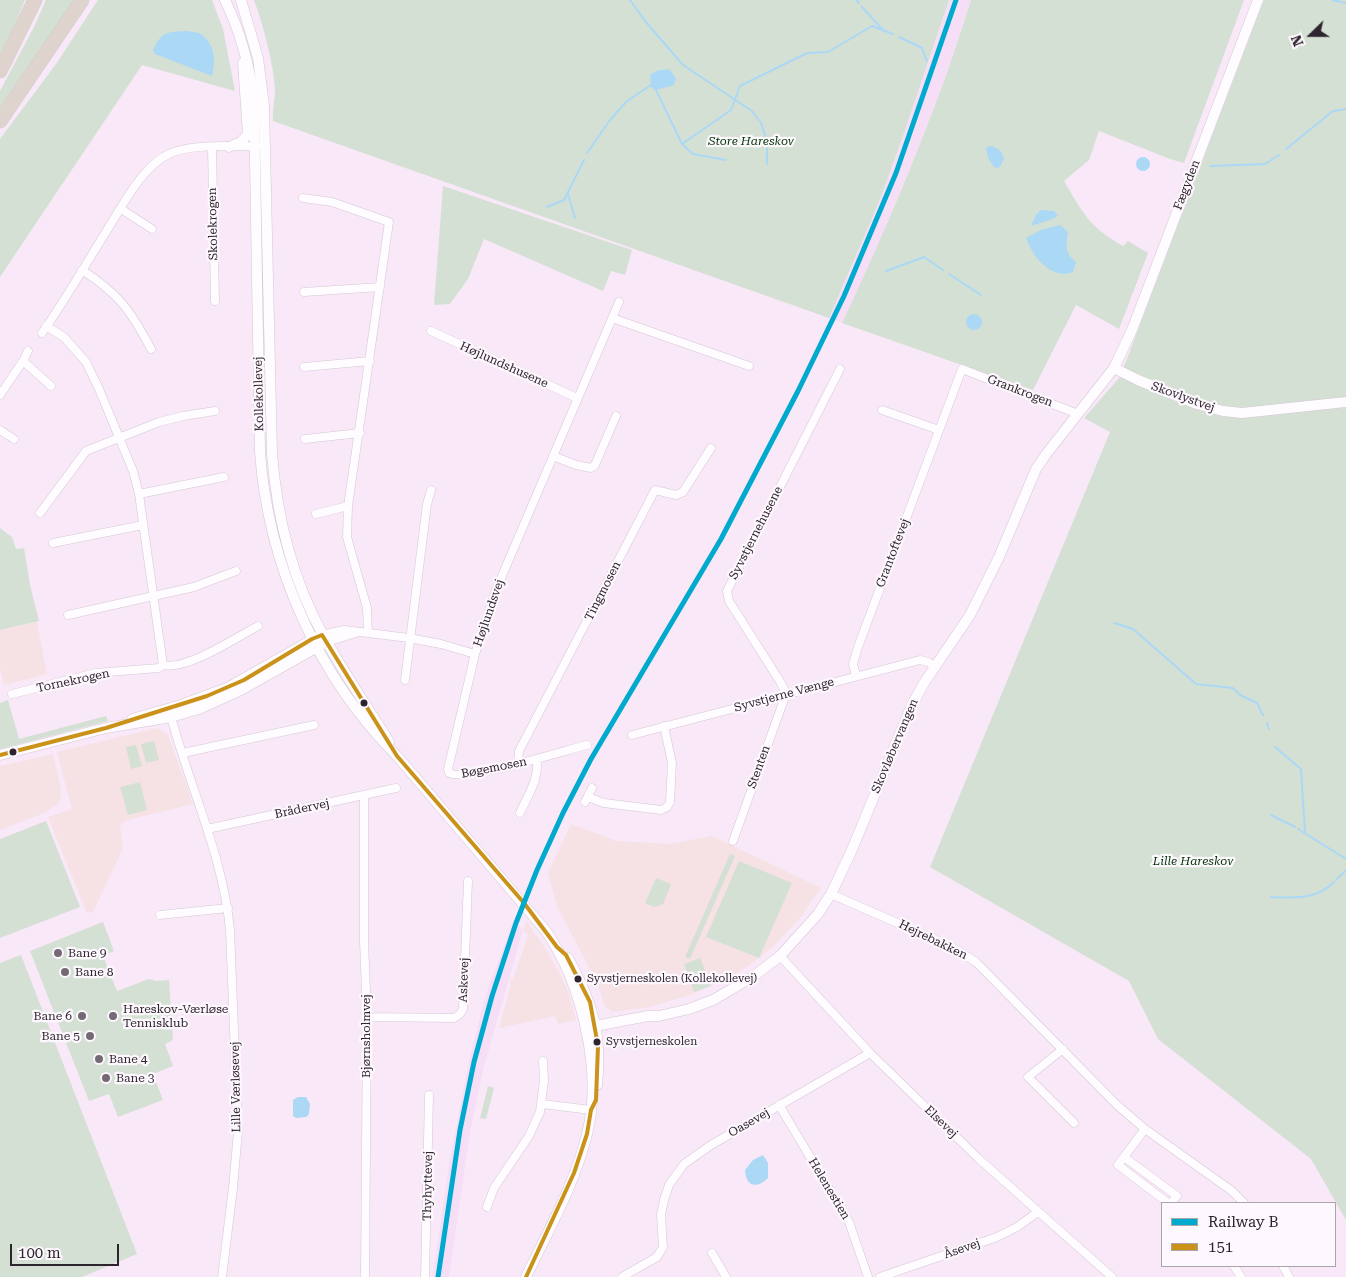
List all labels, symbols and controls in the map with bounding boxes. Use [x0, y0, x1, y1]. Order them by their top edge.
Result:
north arrow [1286, 10, 1336, 60]
text: N [1288, 33, 1307, 49]
park label: Store Hareskov [708, 134, 794, 148]
street label: Fægyden [1171, 158, 1203, 212]
street label: Skolekrogen [205, 187, 221, 261]
street label: Højlundshusene [458, 339, 550, 391]
street label: Kollekollevej [251, 356, 267, 432]
street label: Grankrogen [985, 372, 1055, 410]
street label: Skovlystvej [1149, 379, 1217, 415]
street label: Syvstjernehusene [726, 484, 786, 582]
street label: Grantoftevej [873, 516, 913, 590]
street label: Tingmosen [582, 559, 624, 623]
street label: Højlundsvej [471, 577, 507, 649]
street label: Tornekrogen [35, 666, 111, 696]
street label: Syvstjerne Vænge [733, 675, 835, 715]
street label: Skovløbervangen [869, 697, 921, 795]
unlabelled marker [359, 698, 369, 708]
street label: Stenten [745, 743, 773, 791]
unlabelled marker [8, 747, 18, 757]
street label: Bøgemosen [460, 755, 528, 781]
street label: Brådervej [273, 796, 331, 822]
park label: Lille Hareskov [1153, 854, 1233, 868]
street label: Hejrebakken [896, 917, 970, 963]
place label: Bane 9 [68, 946, 107, 960]
marker: Bane 9 [52, 947, 64, 959]
street label: Askevej [456, 957, 472, 1003]
place label: Bane 8 [75, 965, 114, 979]
marker: Bane 8 [59, 966, 71, 978]
place label: Syvstjerneskolen (Kollekollevej) [587, 972, 757, 986]
marker: Syvstjerneskolen (Kollekollevej) [573, 974, 583, 984]
street label: Bjørnsholmvej [359, 994, 373, 1078]
place label: Hareskov-Værløse Tennisklub [123, 1002, 228, 1030]
place label: Bane 6 [33, 1009, 72, 1023]
marker: Bane 6 [76, 1010, 88, 1022]
marker: Hareskov-Værløse Tennisklub [107, 1010, 119, 1022]
place label: Bane 5 [41, 1029, 80, 1043]
marker: Bane 5 [84, 1030, 96, 1042]
place label: Syvstjerneskolen [606, 1035, 697, 1049]
marker: Syvstjerneskolen [592, 1037, 602, 1047]
street label: Lille Værløsevej [228, 1041, 244, 1133]
place label: Bane 4 [109, 1052, 148, 1066]
marker: Bane 4 [93, 1053, 105, 1065]
place label: Bane 3 [116, 1071, 155, 1085]
marker: Bane 3 [100, 1072, 112, 1084]
street label: Elsevej [921, 1103, 961, 1141]
street label: Oasevej [726, 1106, 772, 1140]
street label: Thyhyttevej [420, 1151, 436, 1221]
street label: Helenestien [805, 1156, 853, 1222]
legend [1161, 1202, 1336, 1267]
text: Railway B [1208, 1213, 1278, 1231]
scale bar [12, 1234, 121, 1266]
street label: Åsevej [942, 1236, 982, 1262]
text: 151 [1208, 1238, 1233, 1256]
text: 100 m [18, 1244, 61, 1262]

